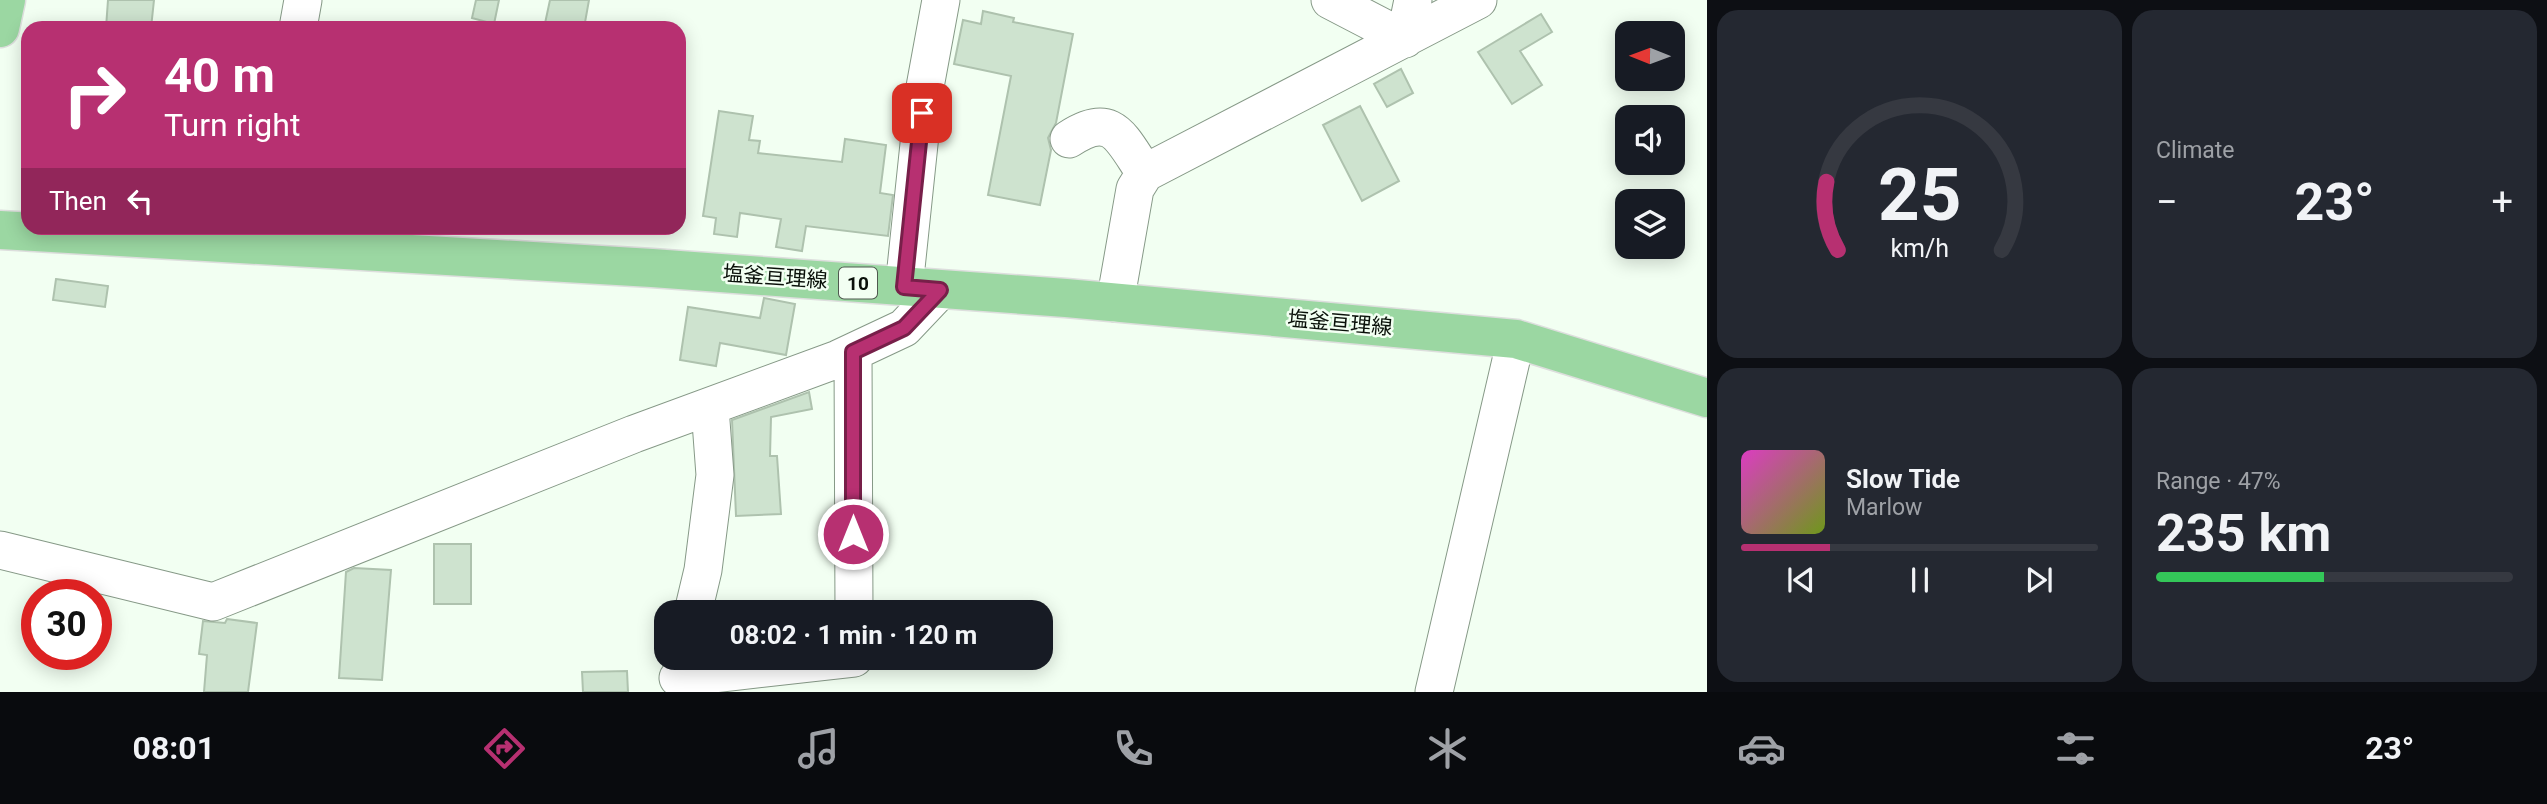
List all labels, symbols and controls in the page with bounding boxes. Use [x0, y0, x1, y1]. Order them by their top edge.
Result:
north arrow [1615, 21, 1685, 91]
map controls [1615, 21, 1685, 259]
text: 40 m [164, 47, 275, 104]
icon: right [49, 49, 140, 140]
pin [892, 83, 952, 143]
icon: arrive [903, 94, 941, 132]
button: sound [1615, 105, 1685, 175]
text: Turn right [164, 106, 300, 144]
text: Climate [2156, 137, 2235, 164]
text: 25 [1878, 152, 1961, 238]
text: 23° [2295, 172, 2375, 233]
text: − [2156, 180, 2178, 224]
text: + [2491, 180, 2513, 224]
icon: left [121, 182, 159, 220]
text: Then [49, 186, 107, 216]
button: layers [1615, 189, 1685, 259]
text: km/h [1890, 234, 1949, 263]
street label: 塩釜亘理線 [722, 261, 828, 293]
road number: 10 [839, 268, 877, 298]
street label: 塩釜亘理線 [1287, 306, 1393, 340]
text: Slow Tide [1846, 464, 1960, 494]
text: Range · 47% [2156, 468, 2281, 495]
text: Marlow [1846, 494, 1922, 521]
position arrow [816, 497, 890, 571]
text: 235 km [2156, 503, 2331, 564]
icon: previous [1782, 561, 1820, 599]
icon: pause [1901, 561, 1939, 599]
icon: next [2020, 561, 2058, 599]
speed limit sign: 30 [21, 579, 112, 670]
text: 08:02 · 1 min · 120 m [730, 620, 977, 650]
icon: directions [480, 724, 529, 773]
icon: music [794, 724, 843, 773]
icon: phone [1109, 724, 1158, 773]
icon: climate [1423, 724, 1472, 773]
icon: car [1737, 724, 1786, 773]
icon: filters [2051, 724, 2100, 773]
text: 08:01 [133, 729, 215, 767]
text: 23° [2365, 729, 2414, 767]

